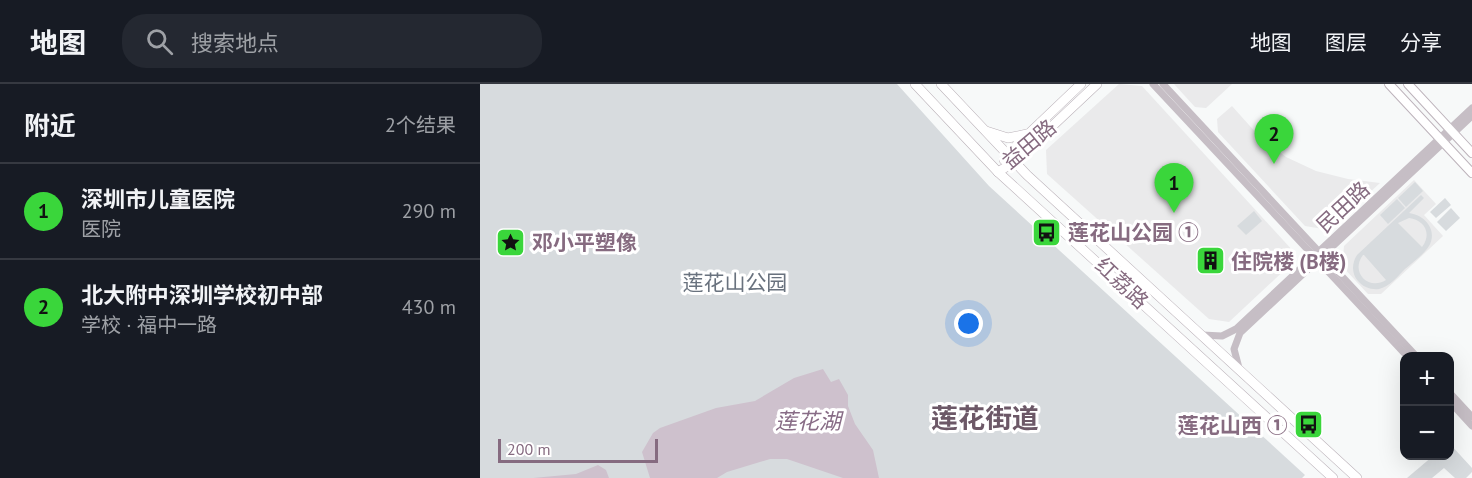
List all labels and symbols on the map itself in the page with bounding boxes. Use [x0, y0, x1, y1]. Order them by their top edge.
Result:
street label: 益田路 [996, 113, 1062, 175]
pin: 2 [1254, 115, 1294, 164]
pin: 1 [1154, 164, 1194, 213]
street label: 民田路 [1311, 176, 1375, 238]
bus stop icon: 莲花山公园 ① [1031, 216, 1063, 248]
place label: 莲花山公园 ① [1068, 219, 1199, 246]
place icon: 邓小平塑像 [495, 226, 527, 258]
place label: 邓小平塑像 [532, 229, 637, 256]
building icon: 住院楼 (B楼) [1194, 245, 1226, 277]
place label: 住院楼 (B楼) [1231, 248, 1346, 275]
street label: 红荔路 [1090, 252, 1154, 314]
park label: 莲花山公园 [683, 269, 788, 296]
your location [954, 309, 983, 338]
district label: 莲花街道 [931, 401, 1039, 435]
water label: 莲花湖 [775, 407, 844, 435]
bus stop icon: 莲花山西 ① [1293, 409, 1325, 441]
place label: 莲花山西 ① [1178, 412, 1288, 439]
scale bar [498, 436, 658, 464]

